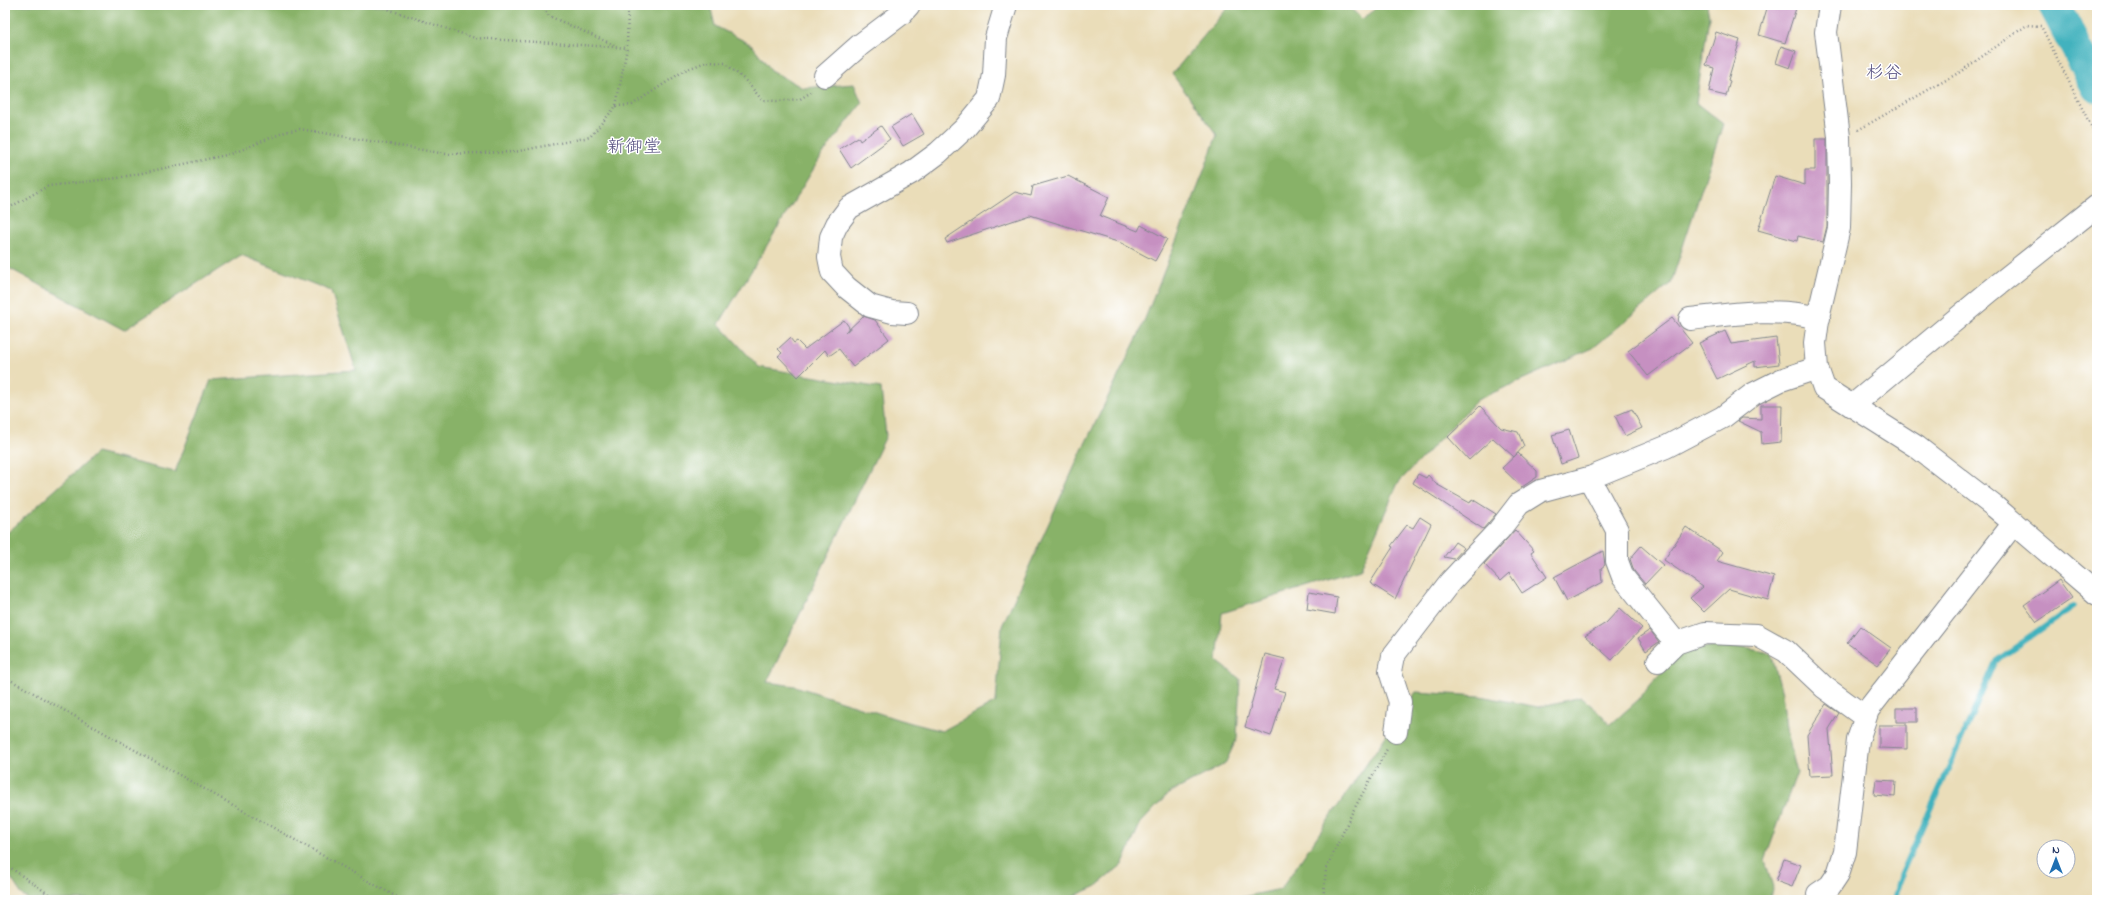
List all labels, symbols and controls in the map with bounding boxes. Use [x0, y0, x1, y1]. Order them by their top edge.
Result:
district label: 杉谷 [1866, 61, 1902, 87]
district label: 新御堂 [607, 135, 661, 161]
north arrow [2036, 839, 2076, 879]
text: N [2052, 842, 2060, 858]

